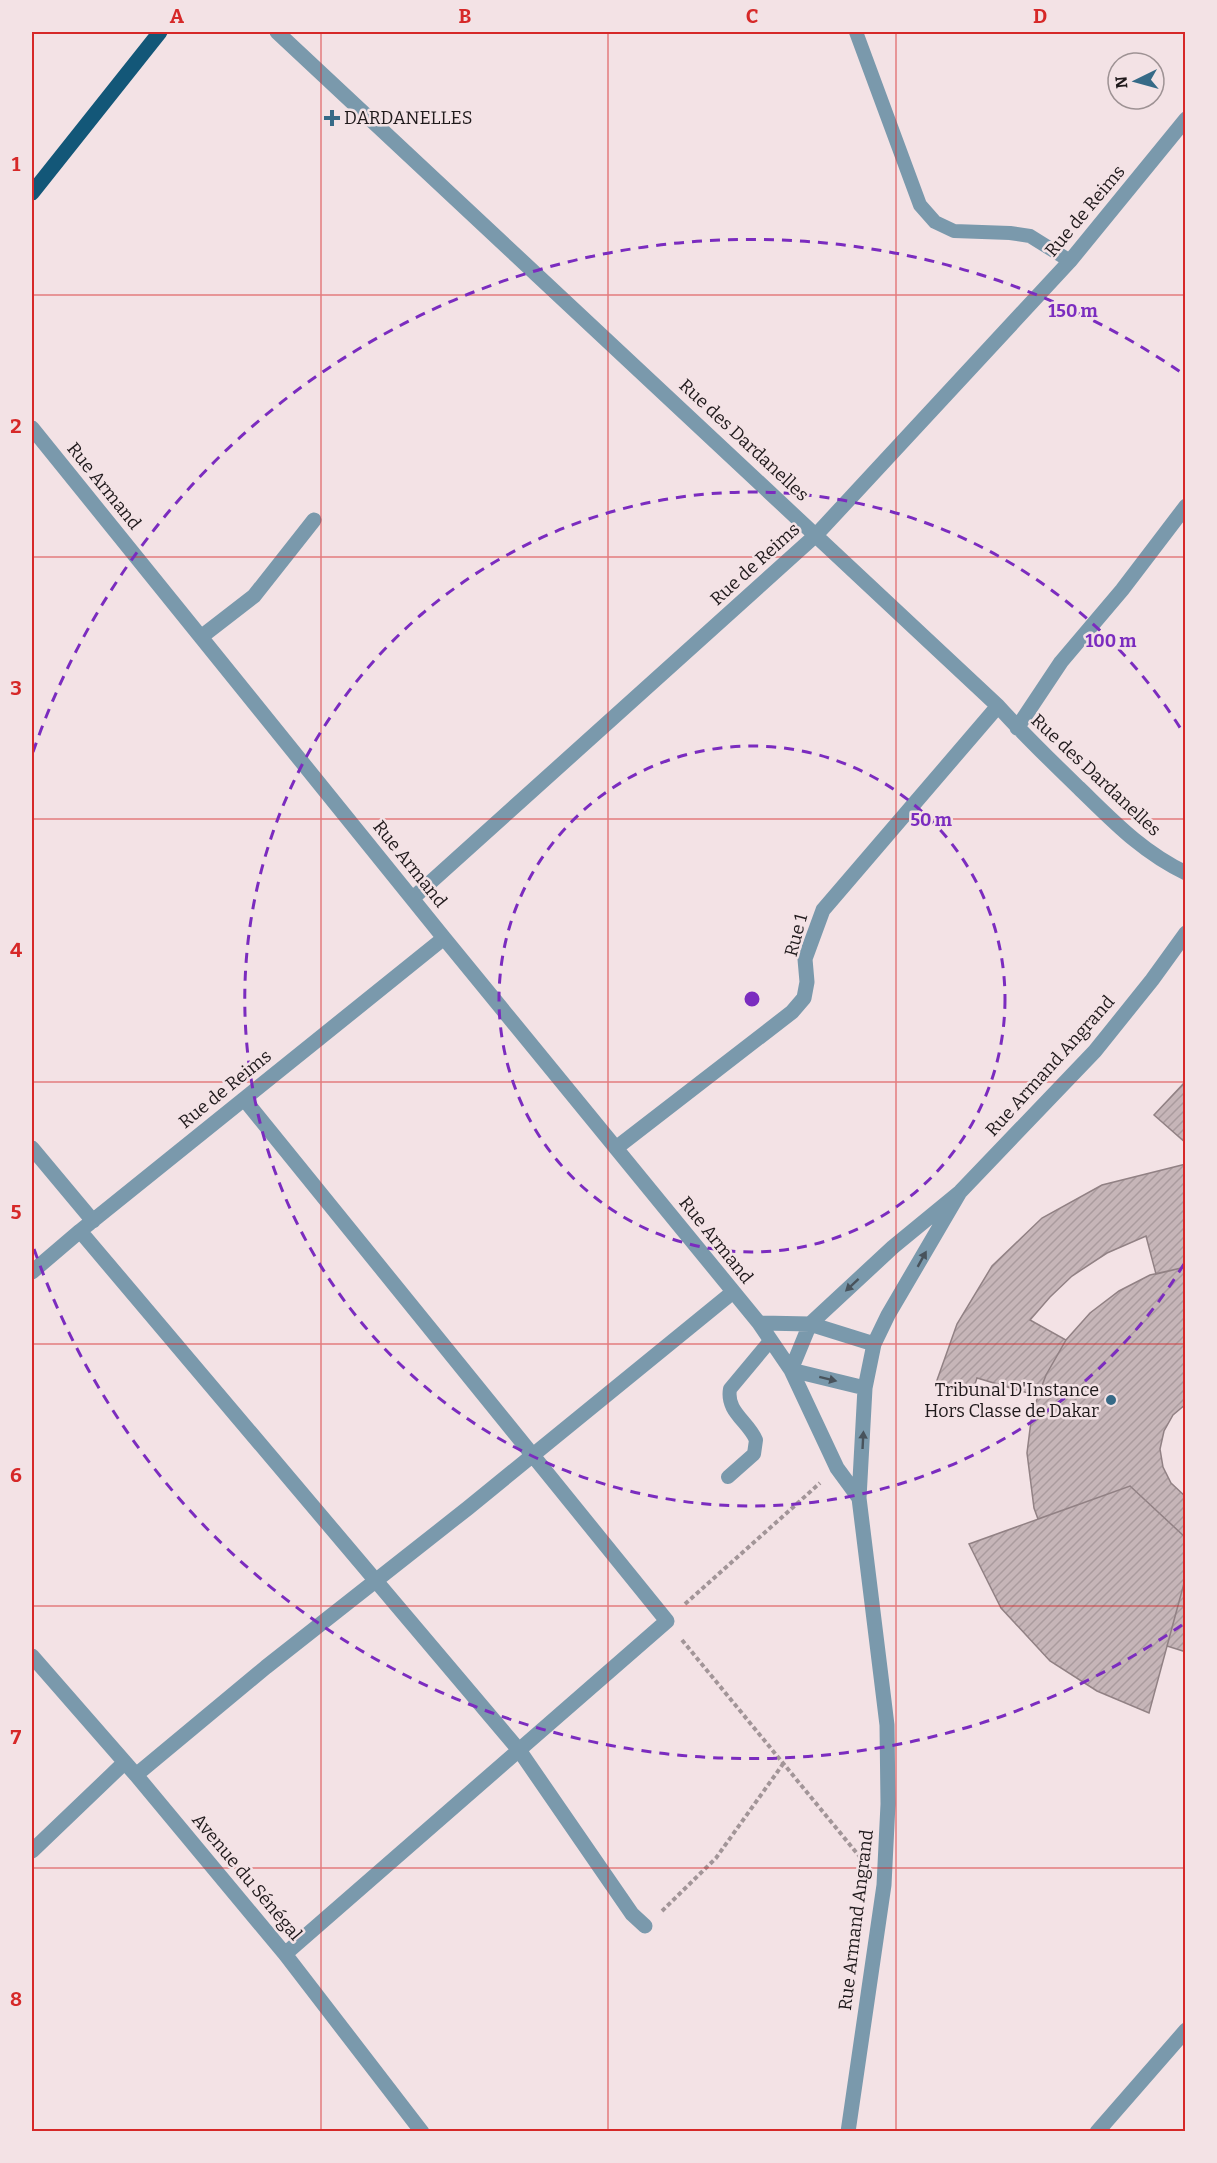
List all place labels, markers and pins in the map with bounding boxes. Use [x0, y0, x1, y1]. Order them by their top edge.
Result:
place label: DARDANELLES [344, 107, 473, 129]
marker: DARDANELLES [325, 111, 339, 125]
centre of rings [742, 989, 762, 1009]
place label: Tribunal D'Instance Hors Classe de Dakar [924, 1379, 1099, 1422]
marker: Tribunal D'Instance Hors Classe de Dakar [1104, 1393, 1118, 1407]

